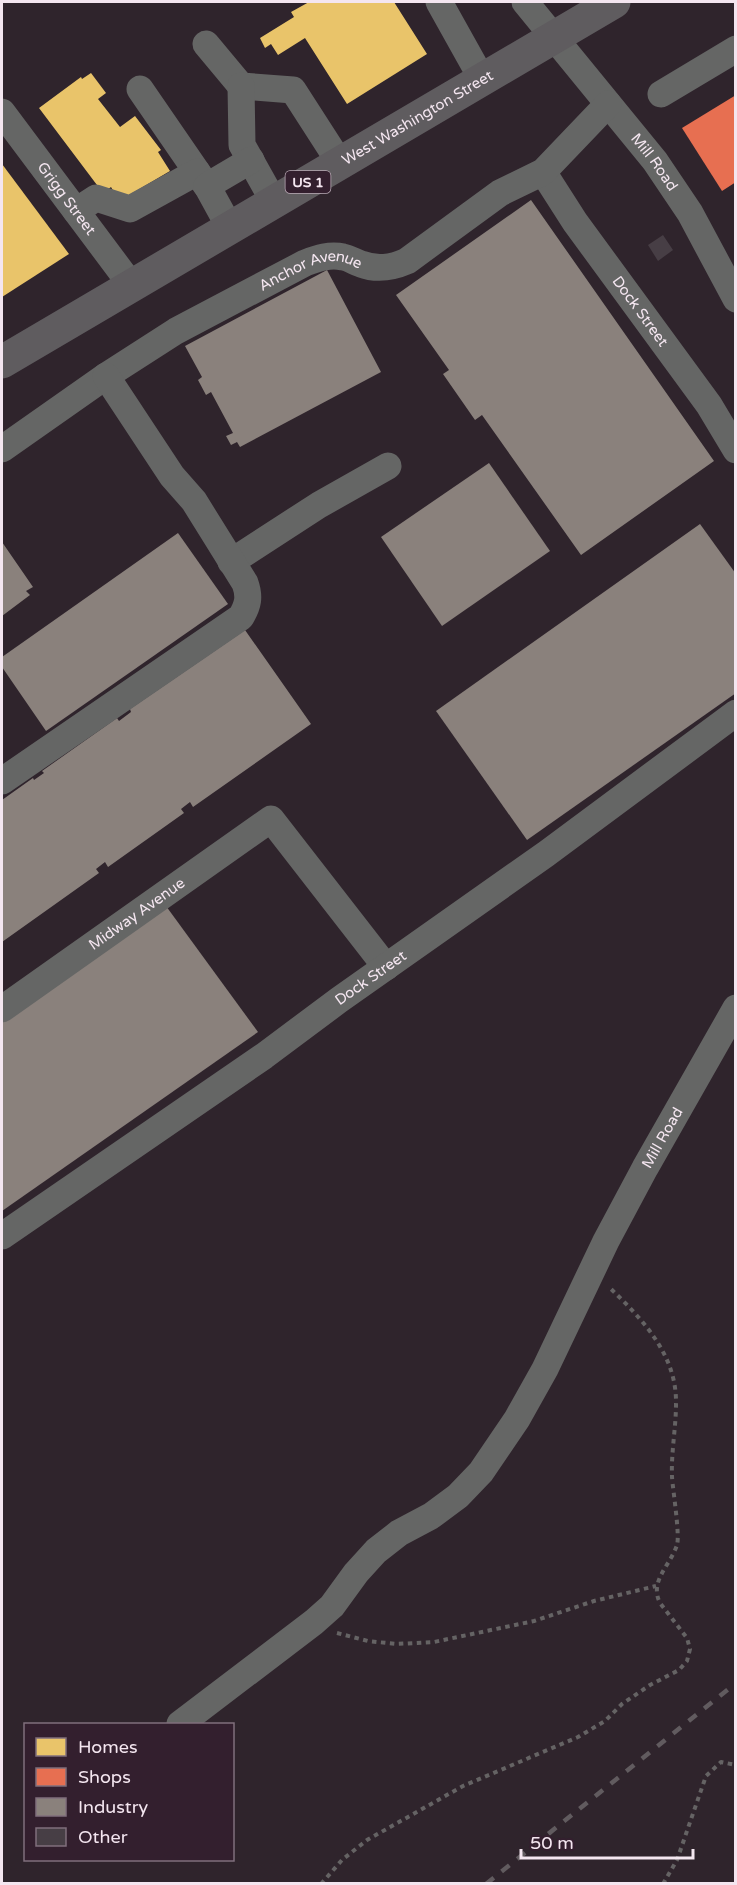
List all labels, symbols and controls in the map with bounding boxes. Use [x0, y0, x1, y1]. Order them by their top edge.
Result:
street label: West Washington Street [339, 66, 496, 169]
street label: Mill Road [627, 130, 682, 194]
street label: Grigg Street [34, 158, 100, 239]
road number: US 1 [286, 171, 330, 193]
street label: Anchor Avenue [256, 247, 365, 295]
street label: Dock Street [609, 272, 672, 350]
street label: Midway Avenue [85, 874, 188, 954]
street label: Dock Street [331, 946, 410, 1009]
street label: Mill Road [638, 1104, 687, 1171]
legend [24, 1723, 234, 1861]
text: Homes [78, 1736, 138, 1758]
text: Shops [78, 1766, 131, 1788]
text: Industry [78, 1796, 149, 1818]
scale bar [521, 1822, 694, 1860]
text: Other [78, 1826, 128, 1848]
text: 50 m [530, 1832, 574, 1854]

